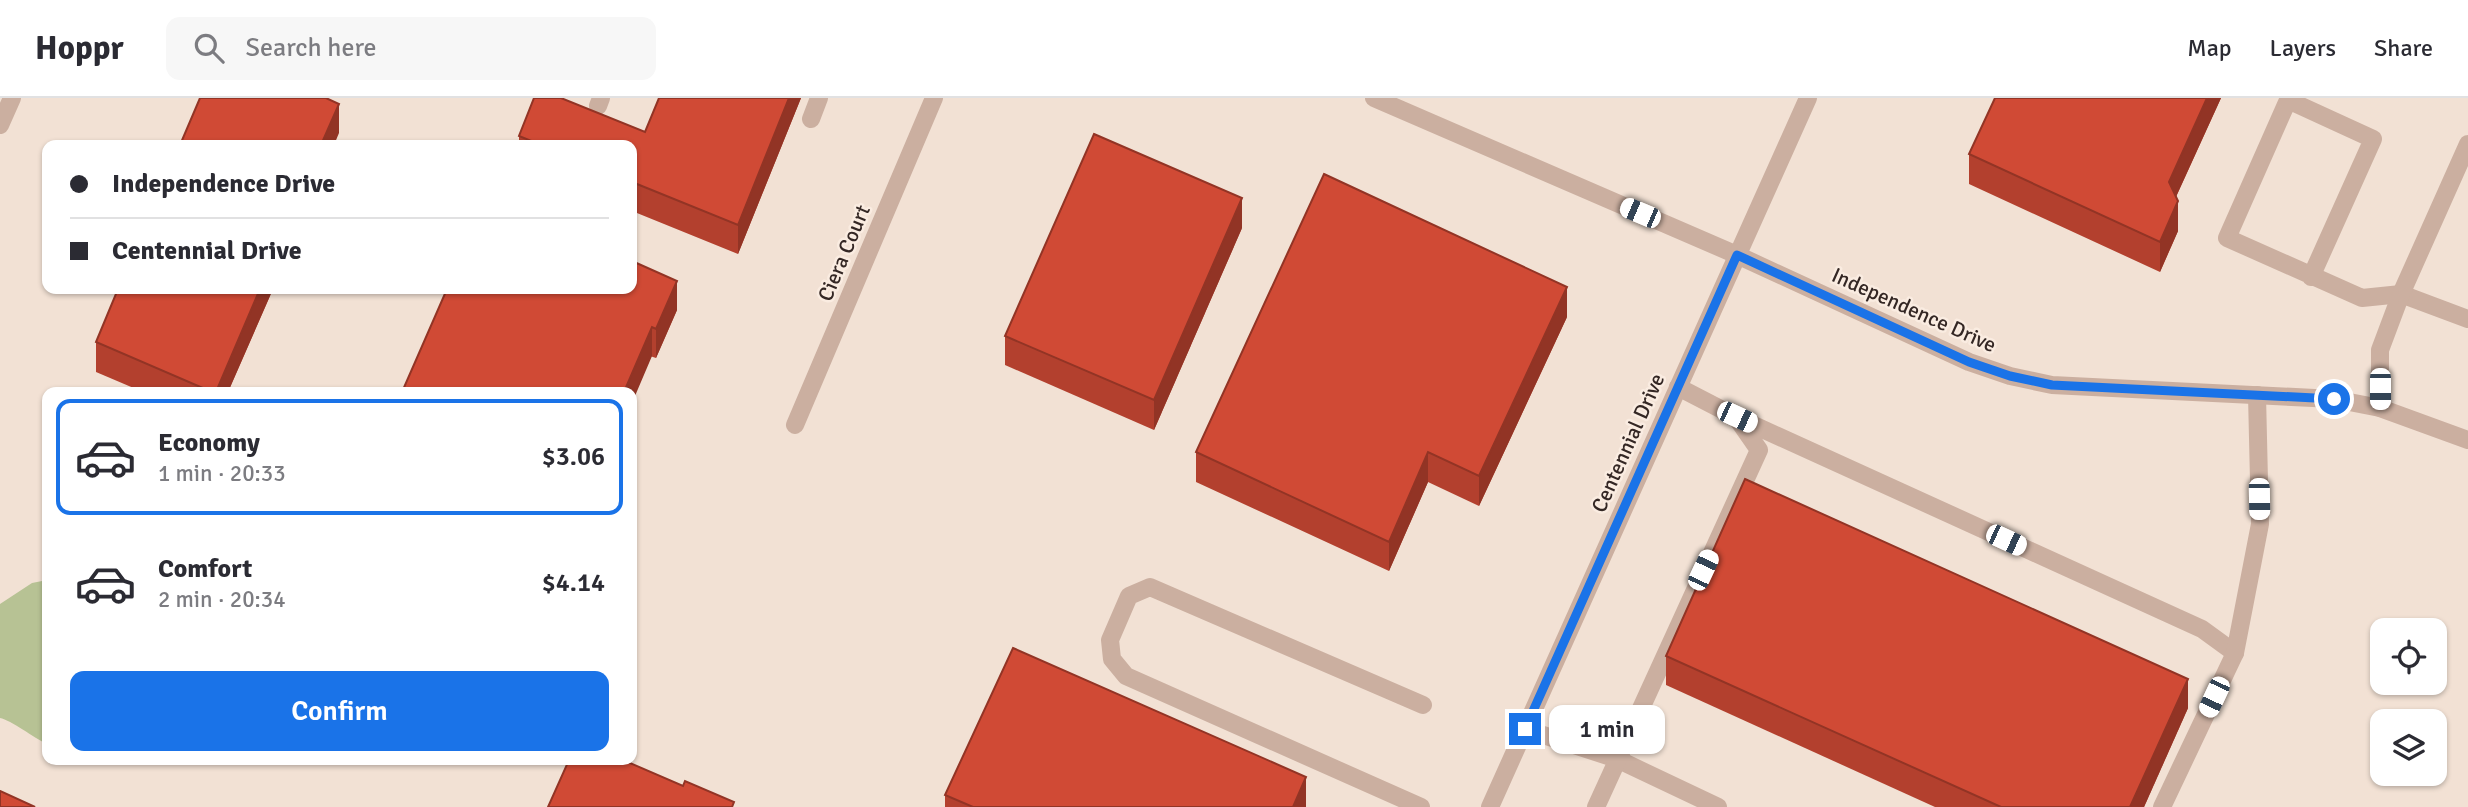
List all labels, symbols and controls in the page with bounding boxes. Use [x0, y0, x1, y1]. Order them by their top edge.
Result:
search box [166, 17, 656, 80]
text: Hoppr [35, 28, 124, 69]
icon: search [190, 29, 228, 67]
text: Search here [246, 32, 377, 64]
text: Map [2187, 33, 2232, 63]
text: Layers [2270, 33, 2336, 63]
text: Share [2374, 33, 2433, 63]
text: Independence Drive [112, 168, 335, 200]
car [1617, 195, 1664, 231]
street label: Ciera Court [812, 201, 876, 305]
text: Centennial Drive [112, 235, 302, 267]
street label: Independence Drive [1828, 262, 2000, 358]
car [2370, 368, 2391, 410]
street label: Centennial Drive [1586, 370, 1670, 516]
route start [2318, 383, 2350, 415]
car [1714, 399, 1761, 435]
icon: car [74, 426, 137, 489]
text: Economy [158, 427, 260, 459]
text: $3.06 [542, 441, 605, 473]
text: 1 min · 20:33 [158, 459, 286, 488]
car [2249, 478, 2270, 520]
car [1983, 522, 2030, 558]
car [1685, 547, 1722, 593]
icon: car [74, 552, 137, 615]
text: Comfort [158, 553, 252, 585]
text: $4.14 [542, 567, 605, 599]
text: 2 min · 20:34 [158, 585, 286, 614]
map controls [2370, 618, 2447, 786]
button: locate [2370, 618, 2447, 695]
button: Confirm [70, 671, 609, 751]
car [2196, 674, 2233, 720]
callout: 1 min [1550, 704, 1665, 754]
button: layers [2370, 709, 2447, 786]
route end [1509, 713, 1541, 745]
text: 1 min [1579, 715, 1635, 744]

